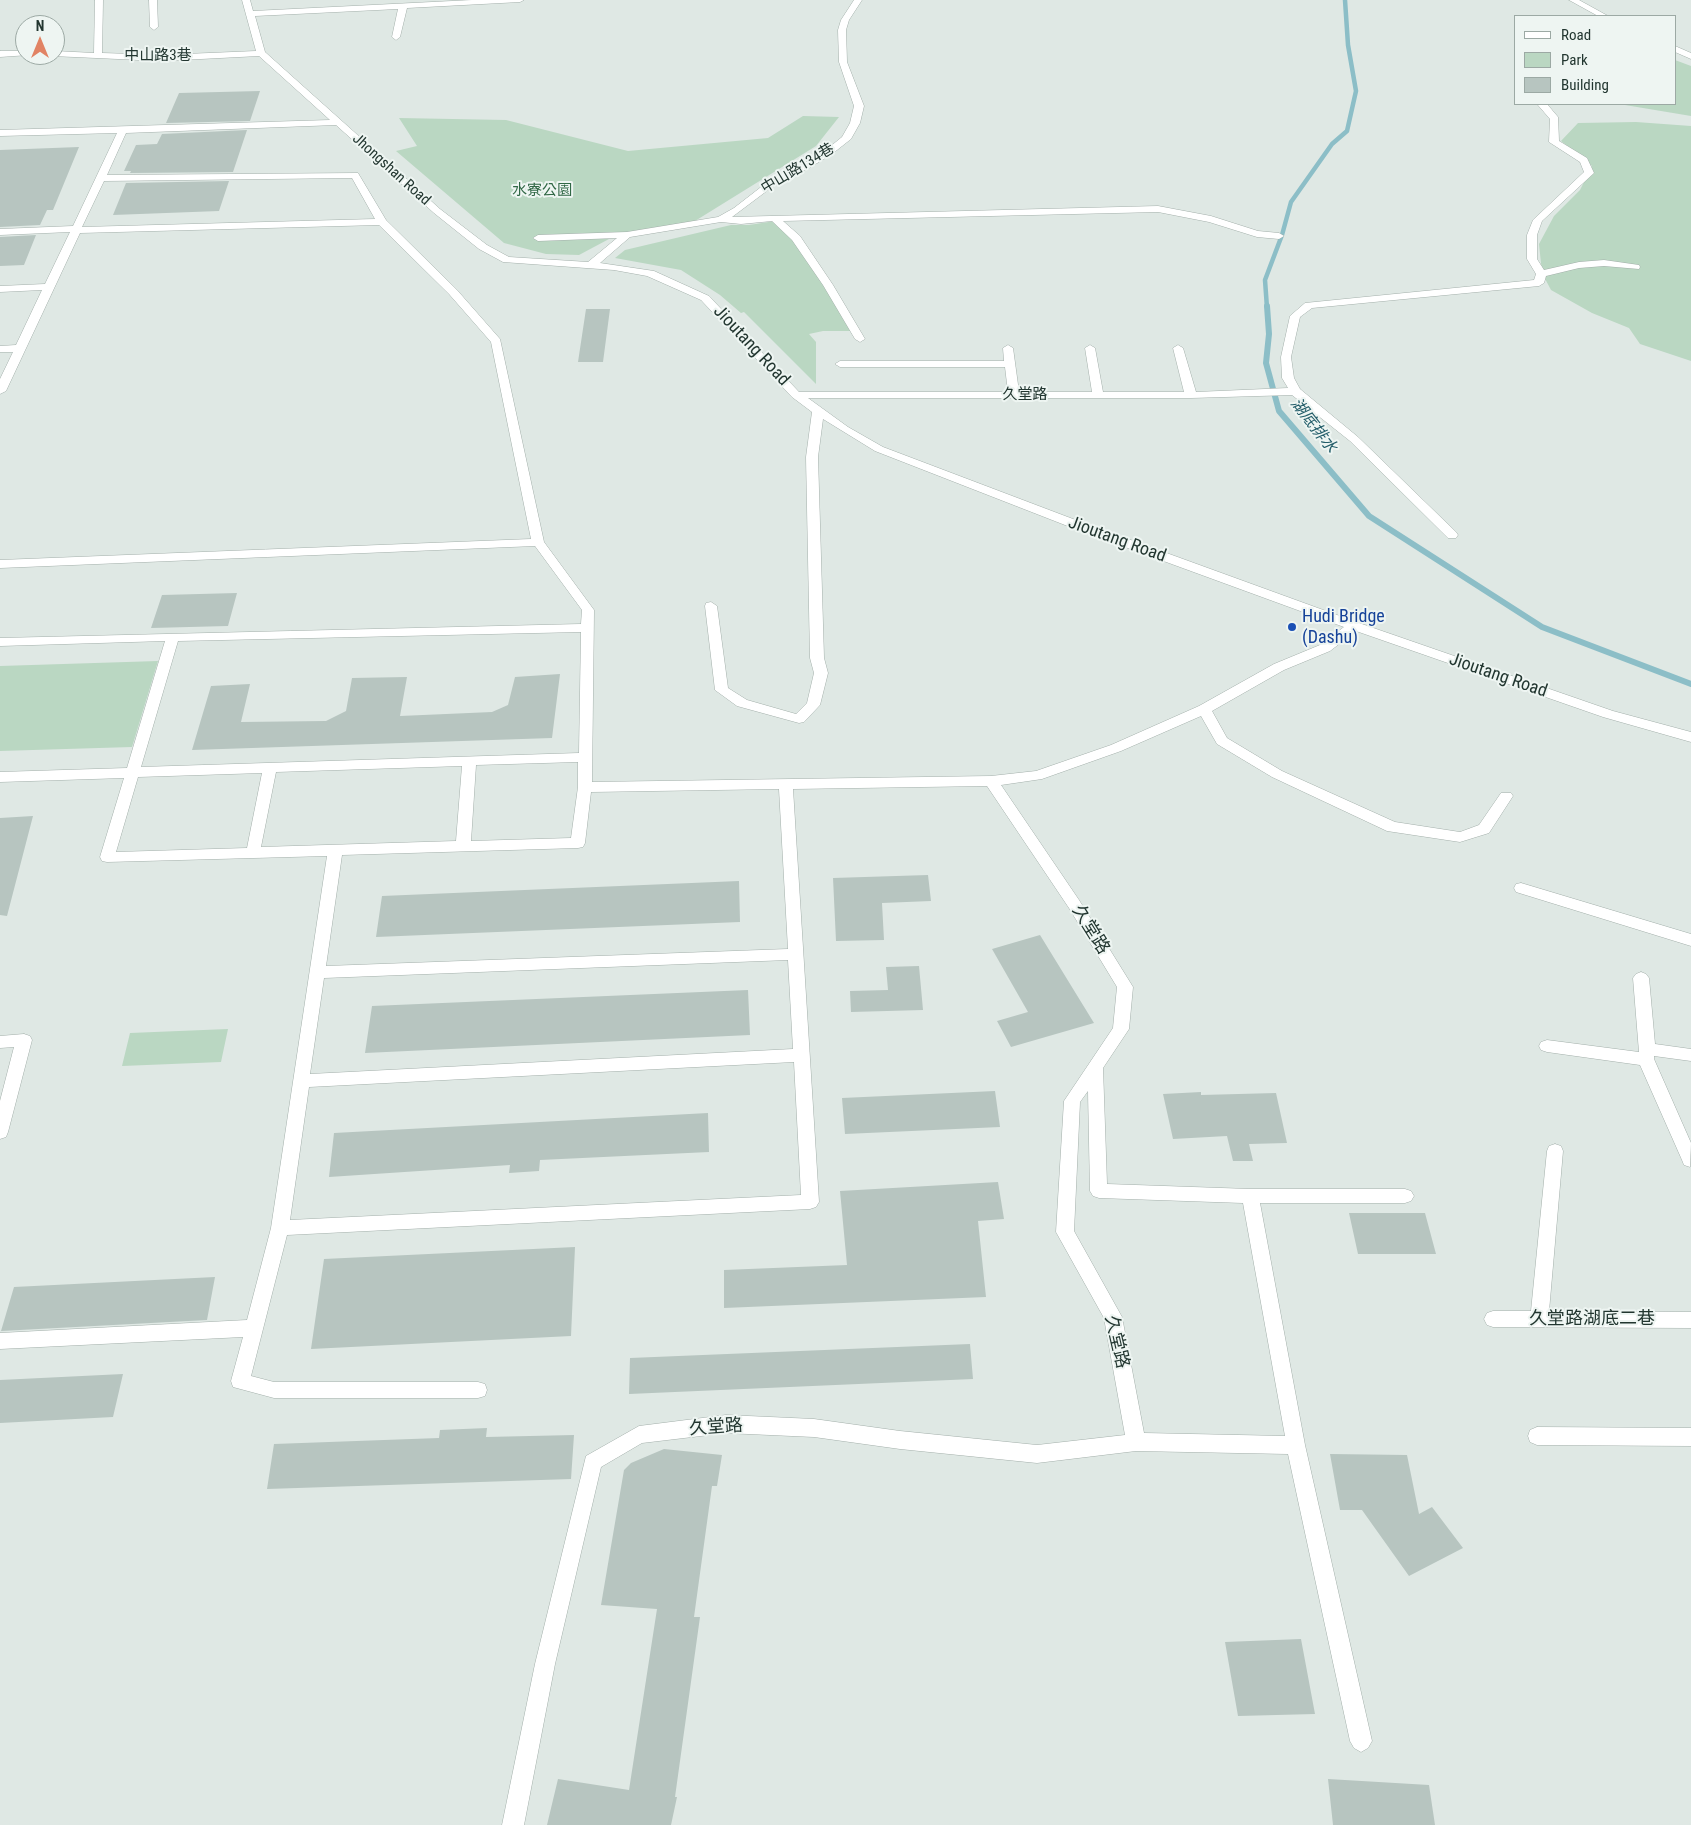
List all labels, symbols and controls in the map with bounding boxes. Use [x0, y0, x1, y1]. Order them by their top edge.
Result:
north arrow [15, 15, 65, 65]
legend [1514, 15, 1676, 105]
text: N [36, 18, 44, 34]
text: Road [1561, 26, 1591, 44]
street label: 中山路3巷 [124, 47, 192, 65]
text: Park [1561, 51, 1588, 69]
text: Building [1561, 76, 1609, 94]
street label: Jhongshan Road [348, 130, 434, 210]
street label: 中山路134巷 [758, 140, 838, 198]
park label: 水寮公園 [512, 182, 572, 200]
street label: Jioutang Road [708, 301, 794, 391]
street label: 久堂路 [1003, 386, 1047, 404]
water label: 湖底排水 [1286, 395, 1340, 457]
street label: Jioutang Road [1065, 512, 1169, 568]
place label: Hudi Bridge (Dashu) [1302, 606, 1385, 649]
marker: Hudi Bridge (Dashu) [1286, 621, 1298, 633]
street label: Jioutang Road [1446, 649, 1550, 703]
street label: 久堂路 [1067, 901, 1113, 959]
street label: 久堂路湖底二巷 [1529, 1308, 1655, 1330]
street label: 久堂路 [1099, 1313, 1133, 1371]
street label: 久堂路 [688, 1415, 744, 1441]

